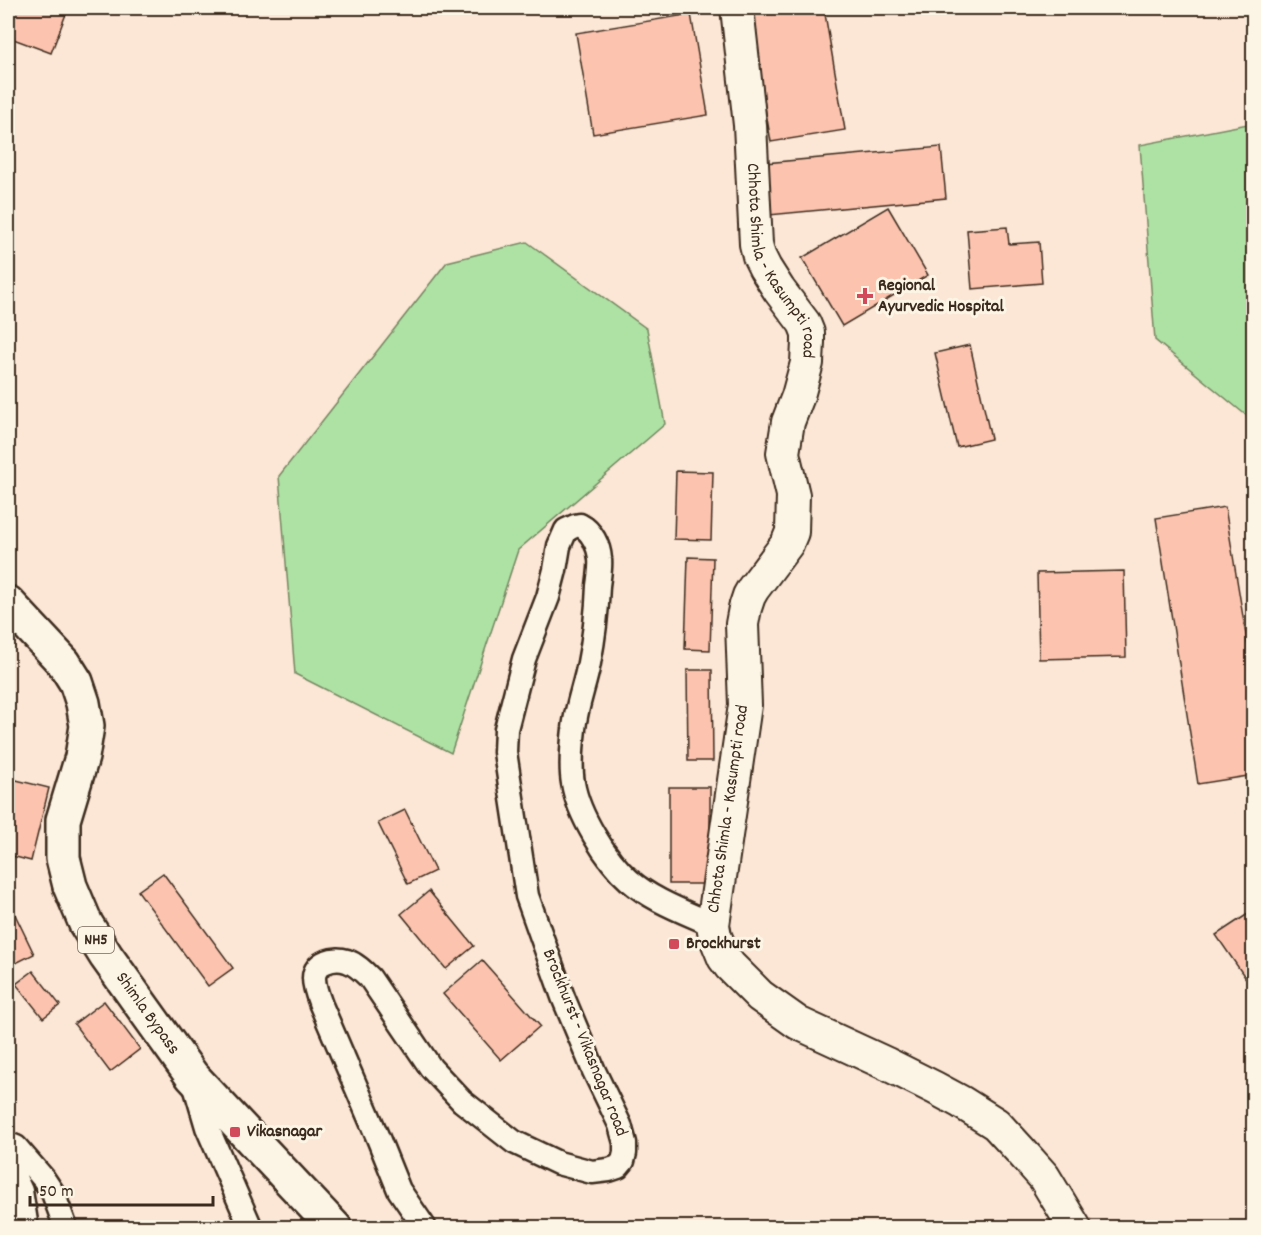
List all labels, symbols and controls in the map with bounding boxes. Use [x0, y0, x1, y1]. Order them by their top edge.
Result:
street label: Chhota Shimla - Kasumpti road [739, 163, 821, 359]
place label: Regional Ayurvedic Hospital [878, 274, 1005, 320]
marker: Regional Ayurvedic Hospital [856, 287, 874, 305]
street label: Chhota Shimla - Kasumpti road [702, 703, 756, 915]
road number: NH5 [78, 927, 114, 953]
place label: Brockhurst [686, 932, 761, 957]
marker: Brockhurst [667, 937, 681, 951]
street label: Brockhurst - Vikasnagar road [535, 946, 633, 1140]
street label: Shimla Bypass [109, 967, 186, 1060]
place label: Vikasnagar [247, 1120, 322, 1145]
marker: Vikasnagar [228, 1125, 242, 1139]
scale bar [30, 1169, 213, 1207]
text: 50 m [39, 1180, 74, 1205]

